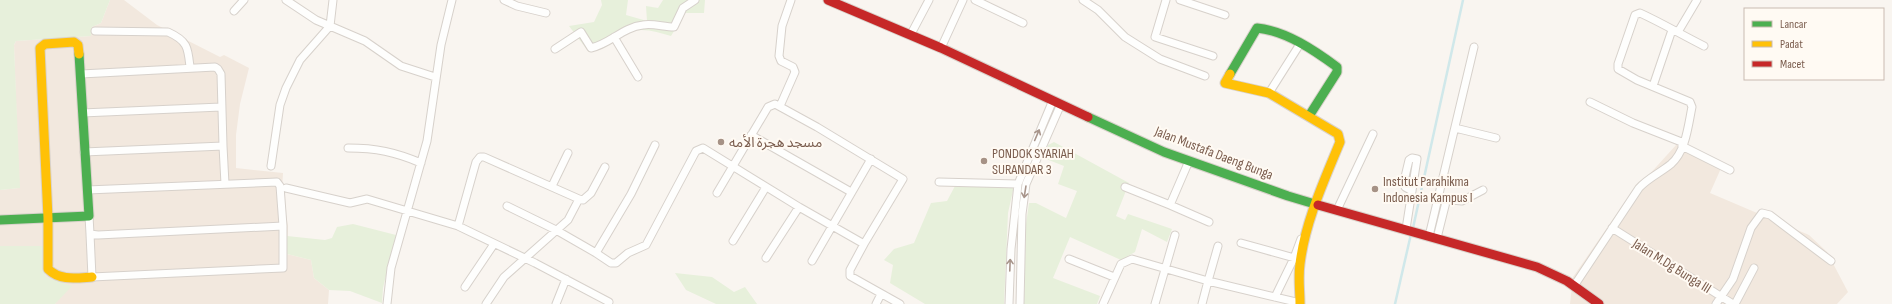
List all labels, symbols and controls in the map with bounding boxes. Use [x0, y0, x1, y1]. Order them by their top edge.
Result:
legend [1744, 8, 1884, 80]
text: Lancar [1780, 17, 1807, 32]
text: Padat [1780, 37, 1803, 52]
text: Macet [1780, 57, 1805, 72]
street label: Jalan Mustafa Daeng Bunga [1152, 122, 1276, 183]
one-way arrow [1034, 130, 1041, 142]
place label: مسجد هجرة الأمه [729, 134, 822, 151]
marker: مسجد هجرة الأمه [716, 137, 726, 147]
place label: PONDOK SYARIAH SURANDAR 3 [992, 145, 1074, 178]
marker: PONDOK SYARIAH SURANDAR 3 [979, 156, 989, 166]
place label: Institut Parahikma Indonesia Kampus I [1383, 173, 1473, 206]
marker: Institut Parahikma Indonesia Kampus I [1370, 184, 1380, 194]
one-way arrow [1021, 185, 1029, 198]
street label: Jalan M.Dg Bunga III [1629, 235, 1714, 297]
one-way arrow [1006, 259, 1014, 272]

